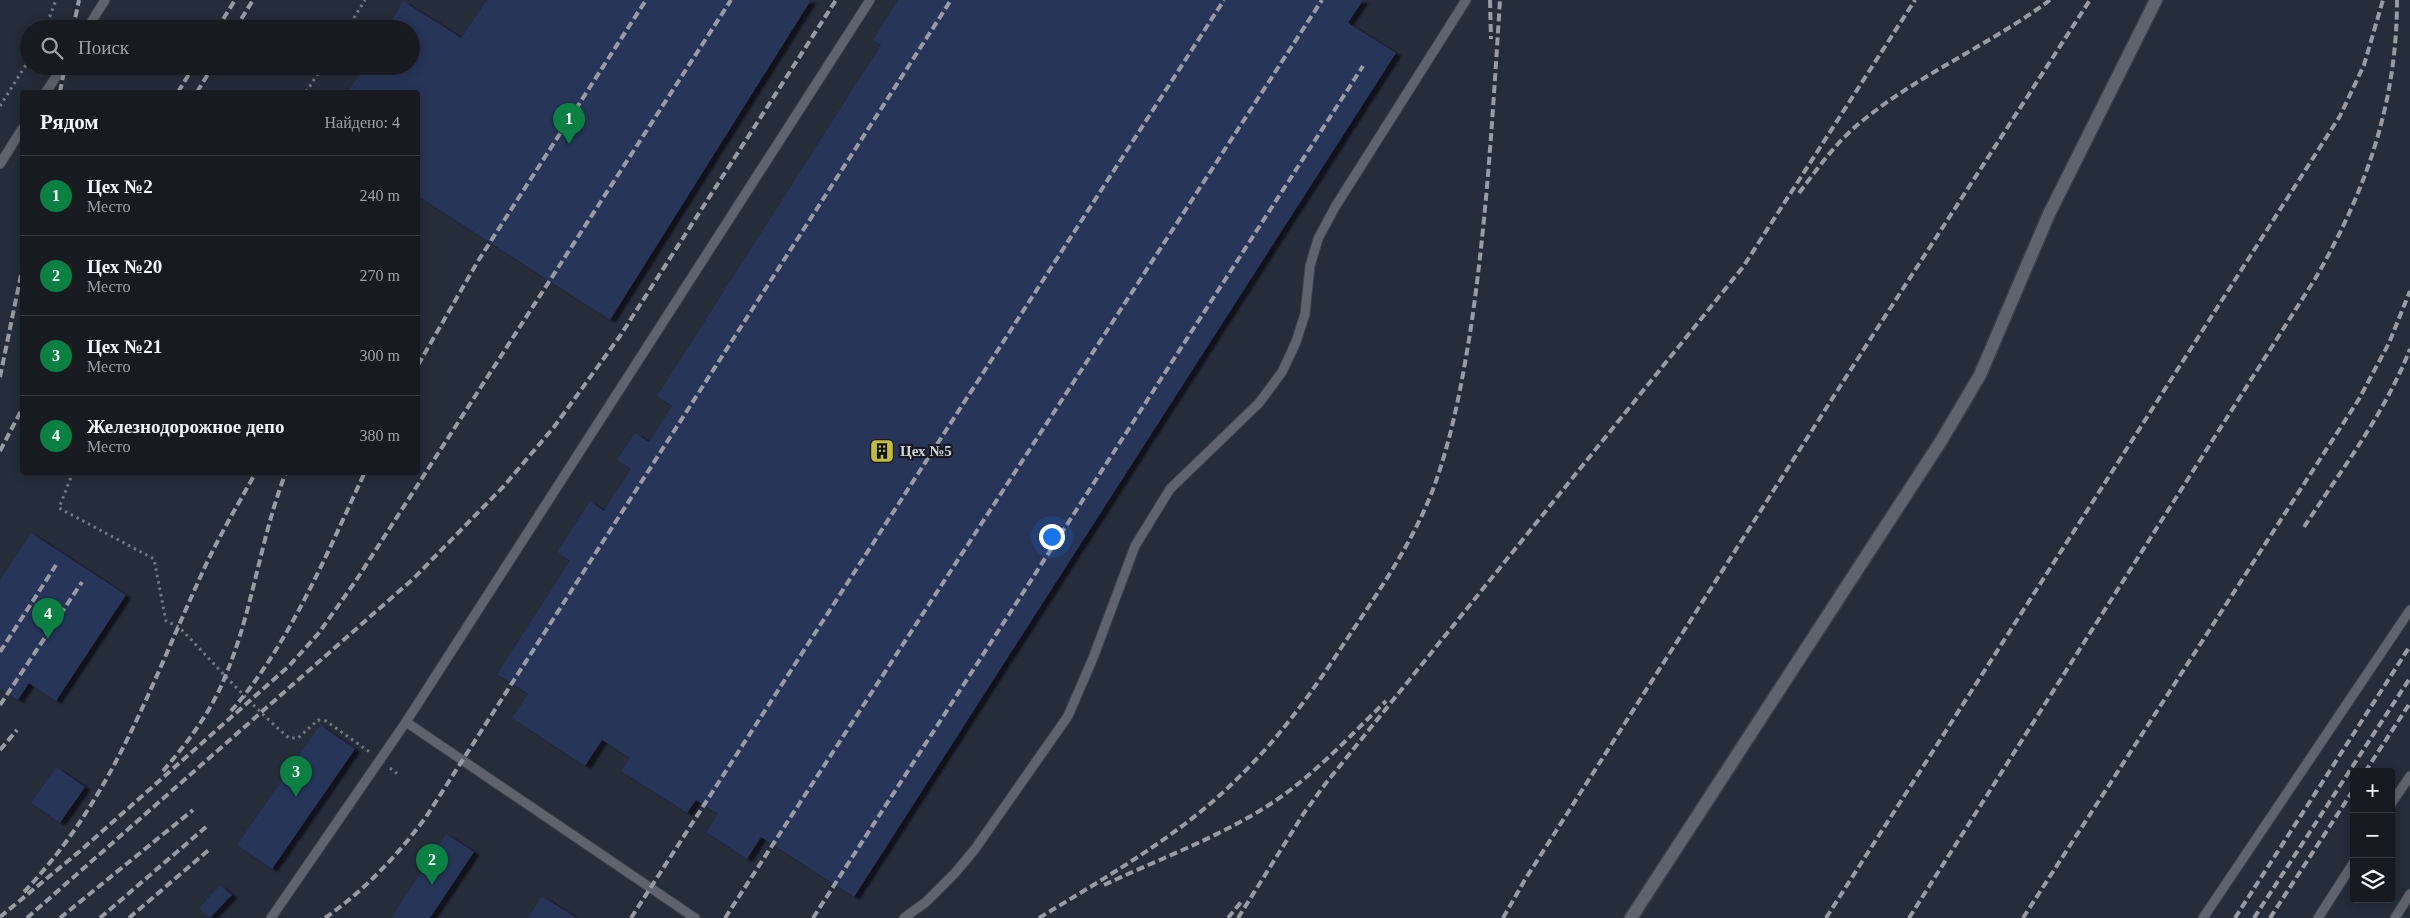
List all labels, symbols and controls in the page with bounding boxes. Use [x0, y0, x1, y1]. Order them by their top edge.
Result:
search box [20, 20, 420, 75]
icon: search [38, 34, 66, 62]
text: Поиск [78, 37, 129, 58]
pin: 1 [553, 103, 585, 144]
text: Рядом [40, 110, 99, 134]
text: Найдено: 4 [325, 114, 400, 131]
text: Цех №2 [87, 176, 153, 197]
text: 1 [52, 187, 60, 204]
text: 240 m [360, 187, 400, 204]
text: Место [87, 198, 130, 215]
text: Цех №20 [87, 256, 162, 277]
text: 2 [52, 267, 60, 284]
text: 270 m [360, 267, 400, 284]
text: Место [87, 278, 130, 295]
text: Цех №21 [87, 336, 162, 357]
text: 3 [52, 347, 60, 364]
text: 300 m [360, 347, 400, 364]
text: Место [87, 358, 130, 375]
text: Железнодорожное депо [87, 416, 285, 437]
text: 4 [52, 427, 60, 444]
text: 380 m [360, 427, 400, 444]
text: Место [87, 438, 130, 455]
building icon: Цех №5 [869, 438, 895, 464]
place label: Цех №5 [900, 443, 952, 459]
your location [1039, 524, 1065, 550]
pin: 4 [32, 598, 64, 639]
pin: 3 [280, 756, 312, 797]
map controls [2350, 768, 2395, 903]
button: + [2350, 768, 2395, 813]
button: − [2350, 813, 2395, 858]
pin: 2 [416, 844, 448, 885]
button: layers [2350, 858, 2395, 903]

